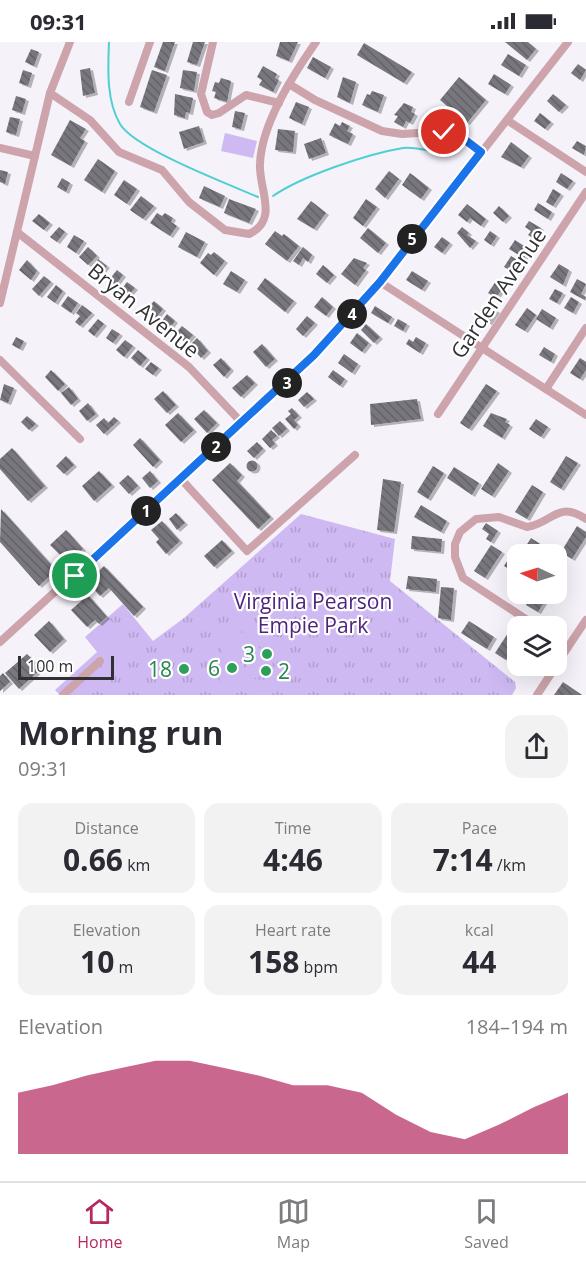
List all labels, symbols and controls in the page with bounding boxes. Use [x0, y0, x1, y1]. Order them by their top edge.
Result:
text: 09:31 [30, 6, 87, 36]
pin [418, 106, 469, 157]
icon: check [427, 115, 460, 148]
street label: Garden Avenue [444, 222, 552, 364]
pin: 5 [397, 224, 427, 254]
text: 5 [407, 228, 417, 250]
street label: Bryan Avenue [82, 256, 206, 364]
pin: 4 [337, 299, 367, 329]
text: 4 [347, 303, 357, 325]
pin: 3 [272, 368, 302, 398]
text: 3 [282, 372, 292, 394]
pin: 2 [201, 432, 231, 462]
text: 2 [211, 436, 221, 458]
pin: 1 [131, 496, 161, 526]
text: 1 [141, 500, 151, 522]
north arrow [507, 544, 567, 604]
map controls [507, 544, 567, 676]
pin [49, 550, 100, 601]
icon: arrive [58, 559, 91, 592]
park label: Virginia Pearson Empie Park [234, 587, 392, 639]
button: layers [507, 616, 567, 676]
place label: 3 [243, 640, 255, 668]
marker: 3 [260, 647, 274, 661]
scale bar [18, 653, 114, 680]
place label: 6 [208, 654, 220, 682]
text: 100 m [27, 655, 73, 677]
place label: 18 [148, 655, 172, 683]
place label: 2 [278, 657, 290, 685]
marker: 6 [225, 661, 239, 675]
marker: 18 [177, 662, 191, 676]
marker: 2 [259, 664, 273, 678]
text: Morning run [18, 710, 224, 755]
button: share [505, 715, 568, 778]
text: 09:31 [18, 755, 69, 782]
text: Distance [75, 817, 139, 839]
text: Time [275, 817, 311, 839]
text: Pace [462, 817, 497, 839]
text: 0.66 [63, 839, 123, 880]
text: 4:46 [263, 839, 323, 880]
text: 7:14 [433, 839, 493, 880]
text: km [123, 854, 150, 876]
text: /km [493, 854, 526, 876]
text: Elevation [73, 919, 141, 941]
text: Heart rate [255, 919, 331, 941]
text: kcal [465, 919, 494, 941]
text: 10 [80, 941, 114, 982]
text: 158 [248, 941, 299, 982]
text: 44 [462, 941, 496, 982]
text: m [114, 956, 133, 978]
text: bpm [299, 956, 338, 978]
text: Elevation [18, 1013, 103, 1040]
text: 184–194 m [466, 1013, 568, 1040]
tab: Home [77, 1195, 122, 1253]
tab: Map [277, 1195, 310, 1253]
tab: Saved [464, 1195, 509, 1253]

